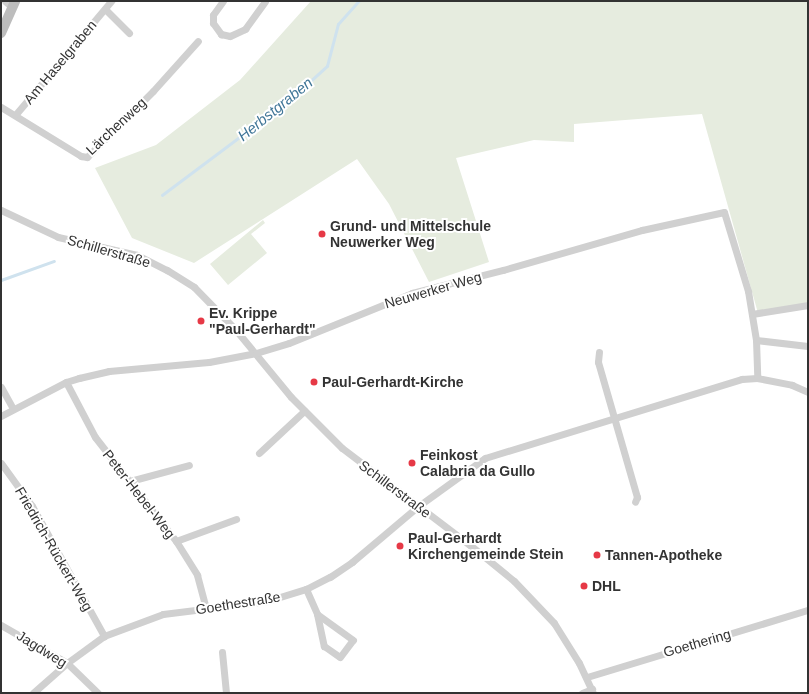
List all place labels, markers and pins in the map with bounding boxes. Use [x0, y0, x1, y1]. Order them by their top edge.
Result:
place label: Grund- und Mittelschule Neuwerker Weg [330, 218, 491, 250]
marker: Grund- und Mittelschule Neuwerker Weg [317, 229, 327, 239]
place label: Ev. Krippe "Paul-Gerhardt" [209, 305, 316, 338]
marker: Ev. Krippe "Paul-Gerhardt" [196, 316, 206, 326]
place label: Paul-Gerhardt-Kirche [322, 374, 464, 390]
marker: Paul-Gerhardt-Kirche [309, 377, 319, 387]
place label: Feinkost Calabria da Gullo [420, 447, 535, 480]
marker: Feinkost Calabria da Gullo [407, 458, 417, 468]
place label: Paul-Gerhardt Kirchengemeinde Stein [408, 530, 564, 562]
marker: Paul-Gerhardt Kirchengemeinde Stein [395, 541, 405, 551]
place label: Tannen-Apotheke [605, 547, 722, 563]
marker: Tannen-Apotheke [592, 550, 602, 560]
place label: DHL [592, 578, 621, 594]
marker: DHL [579, 581, 589, 591]

